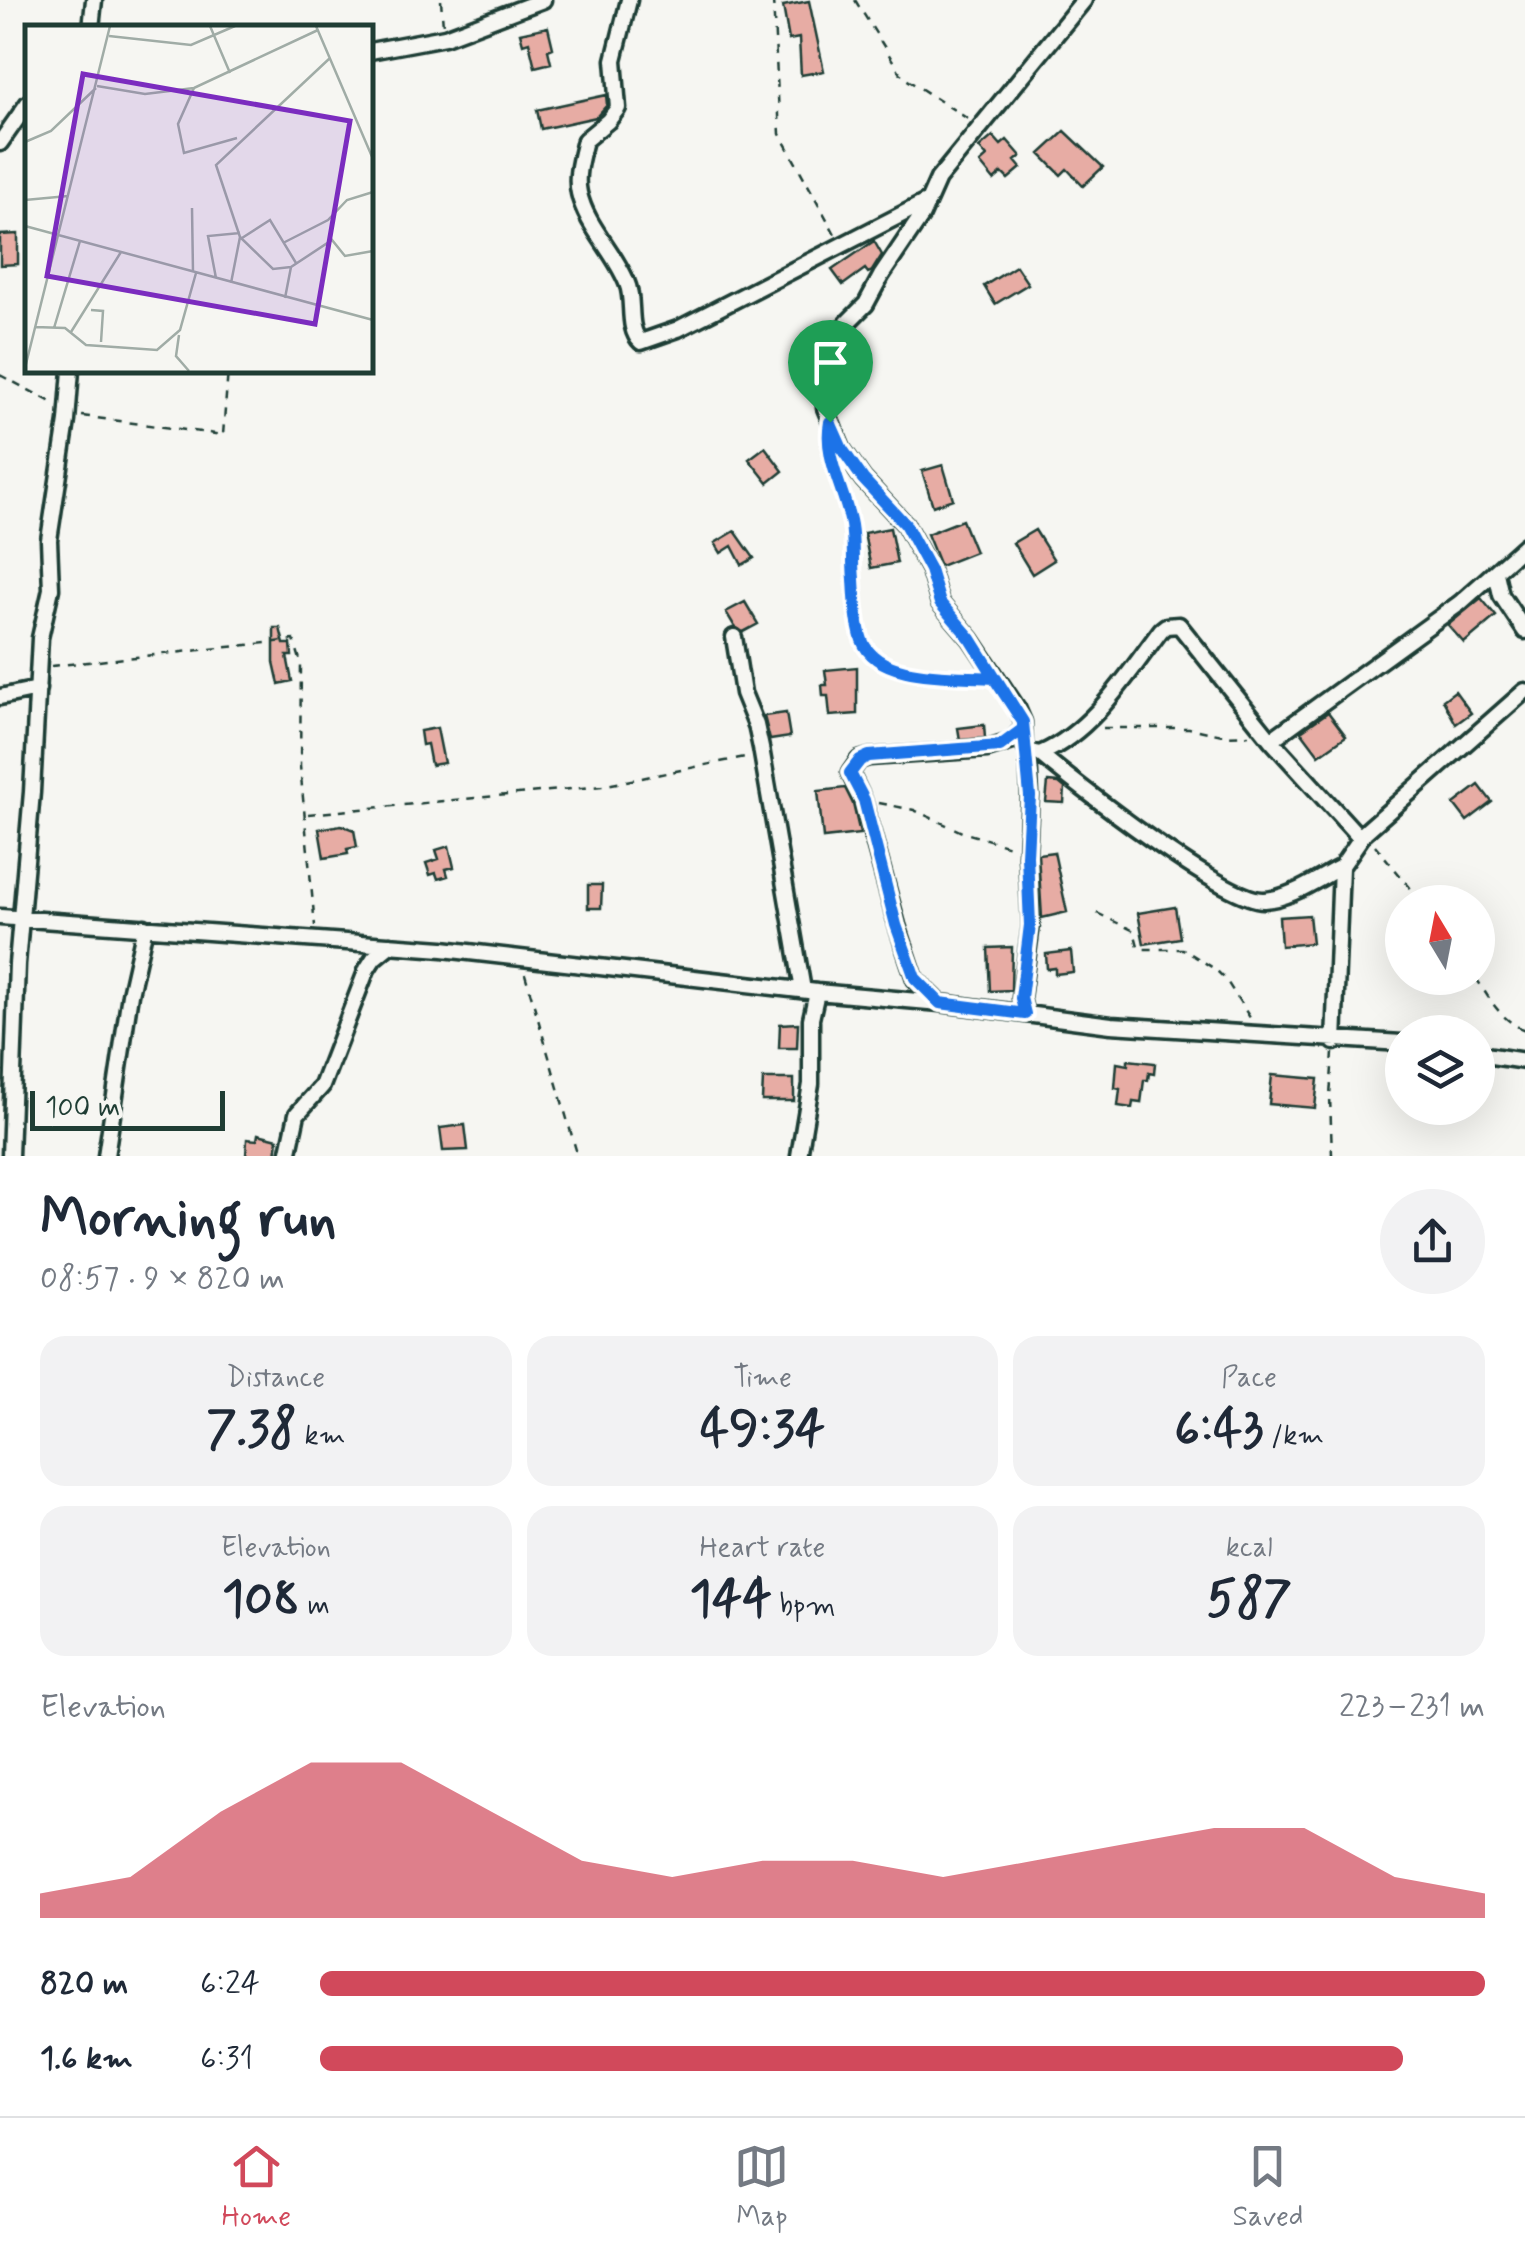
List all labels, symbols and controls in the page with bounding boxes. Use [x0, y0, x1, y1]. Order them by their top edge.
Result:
inset map [25, 25, 372, 372]
pin [788, 320, 873, 423]
icon: arrive [803, 335, 858, 390]
north arrow [1385, 885, 1495, 995]
map controls [1385, 885, 1495, 1125]
button: layers [1385, 1015, 1495, 1125]
scale bar [30, 1086, 225, 1130]
text: 100 m [45, 1090, 120, 1127]
text: Morning run [40, 1184, 337, 1256]
button: share [1380, 1189, 1485, 1294]
text: 08:57 · 9 × 820 m [40, 1258, 285, 1300]
text: Distance [227, 1360, 325, 1397]
text: Time [733, 1360, 792, 1397]
text: Pace [1221, 1360, 1277, 1397]
text: 7.38 [206, 1397, 297, 1463]
text: 49:34 [700, 1397, 825, 1463]
text: 6:43 [1174, 1397, 1263, 1463]
text: km [297, 1418, 345, 1455]
text: /km [1263, 1418, 1324, 1455]
text: Elevation [221, 1530, 331, 1567]
text: Heart rate [700, 1530, 825, 1567]
text: kcal [1226, 1530, 1273, 1567]
text: 108 [222, 1567, 300, 1633]
text: 144 [689, 1567, 772, 1633]
text: 587 [1207, 1567, 1292, 1633]
text: m [300, 1588, 330, 1625]
text: bpm [772, 1588, 836, 1625]
text: Elevation [40, 1686, 166, 1728]
text: 223–231 m [1339, 1686, 1485, 1728]
text: 820 m [40, 1963, 128, 2005]
text: 6:24 [200, 1963, 260, 2005]
text: 1.6 km [40, 2038, 133, 2080]
text: 6:31 [200, 2038, 253, 2080]
tab: Home [222, 2139, 291, 2236]
tab: Map [734, 2139, 789, 2236]
tab: Saved [1233, 2139, 1303, 2236]

